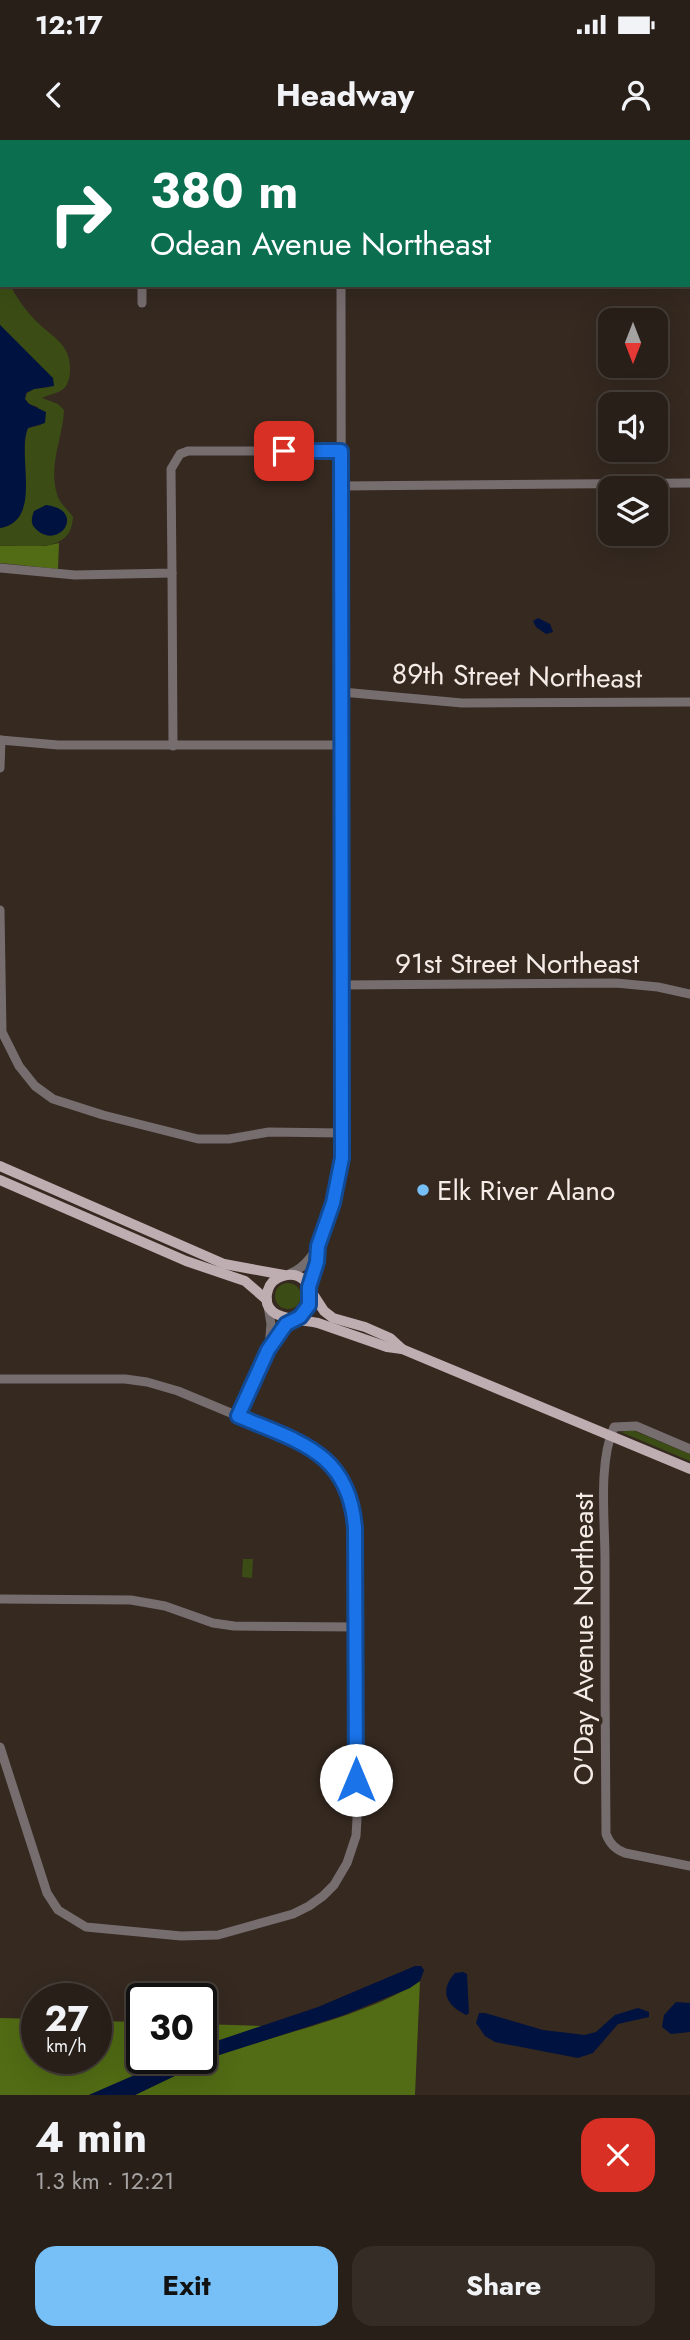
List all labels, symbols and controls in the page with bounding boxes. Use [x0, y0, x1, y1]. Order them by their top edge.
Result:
text: 12:17 [35, 6, 103, 44]
text: Headway [276, 72, 414, 118]
icon: back [35, 76, 73, 114]
icon: person [617, 76, 655, 114]
text: 380 m [150, 156, 298, 226]
icon: right [35, 168, 126, 259]
text: Odean Avenue Northeast [150, 221, 491, 267]
north arrow [598, 308, 668, 378]
map controls [598, 308, 668, 546]
button: sound [598, 392, 668, 462]
pin [254, 421, 314, 481]
icon: arrive [265, 432, 303, 470]
button: layers [598, 476, 668, 546]
street label: 89th Street Northeast [391, 653, 643, 699]
street label: 91st Street Northeast [395, 943, 639, 984]
place label: Elk River Alano [437, 1170, 615, 1211]
marker: Elk River Alano [415, 1182, 431, 1198]
street label: O'Day Avenue Northeast [563, 1492, 604, 1785]
position arrow [319, 1743, 393, 1817]
speed limit sign: 30 [126, 1983, 217, 2074]
text: 27 [44, 1994, 89, 2044]
text: km/h [46, 2033, 87, 2059]
text: 4 min [35, 2107, 147, 2168]
button: close [581, 2118, 655, 2192]
text: 1.3 km · 12:21 [35, 2164, 174, 2198]
button: Exit [35, 2246, 338, 2326]
button: Share [352, 2246, 655, 2326]

